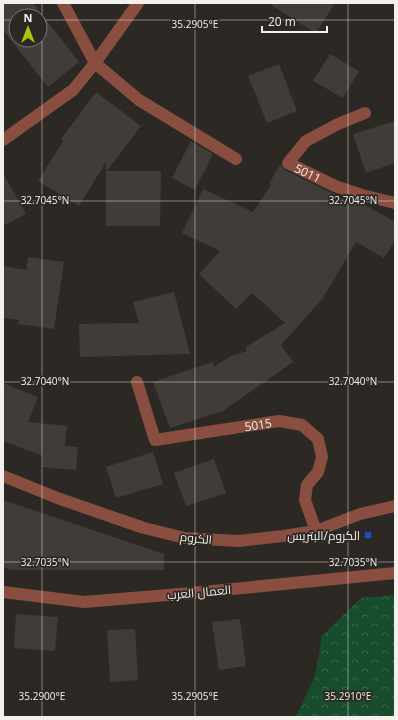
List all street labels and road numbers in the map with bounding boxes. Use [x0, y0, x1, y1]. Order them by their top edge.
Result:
street label: 5011 [292, 159, 324, 186]
street label: 5015 [243, 414, 273, 435]
street label: الكروم [179, 528, 213, 548]
street label: العمال العرب [166, 581, 232, 603]

